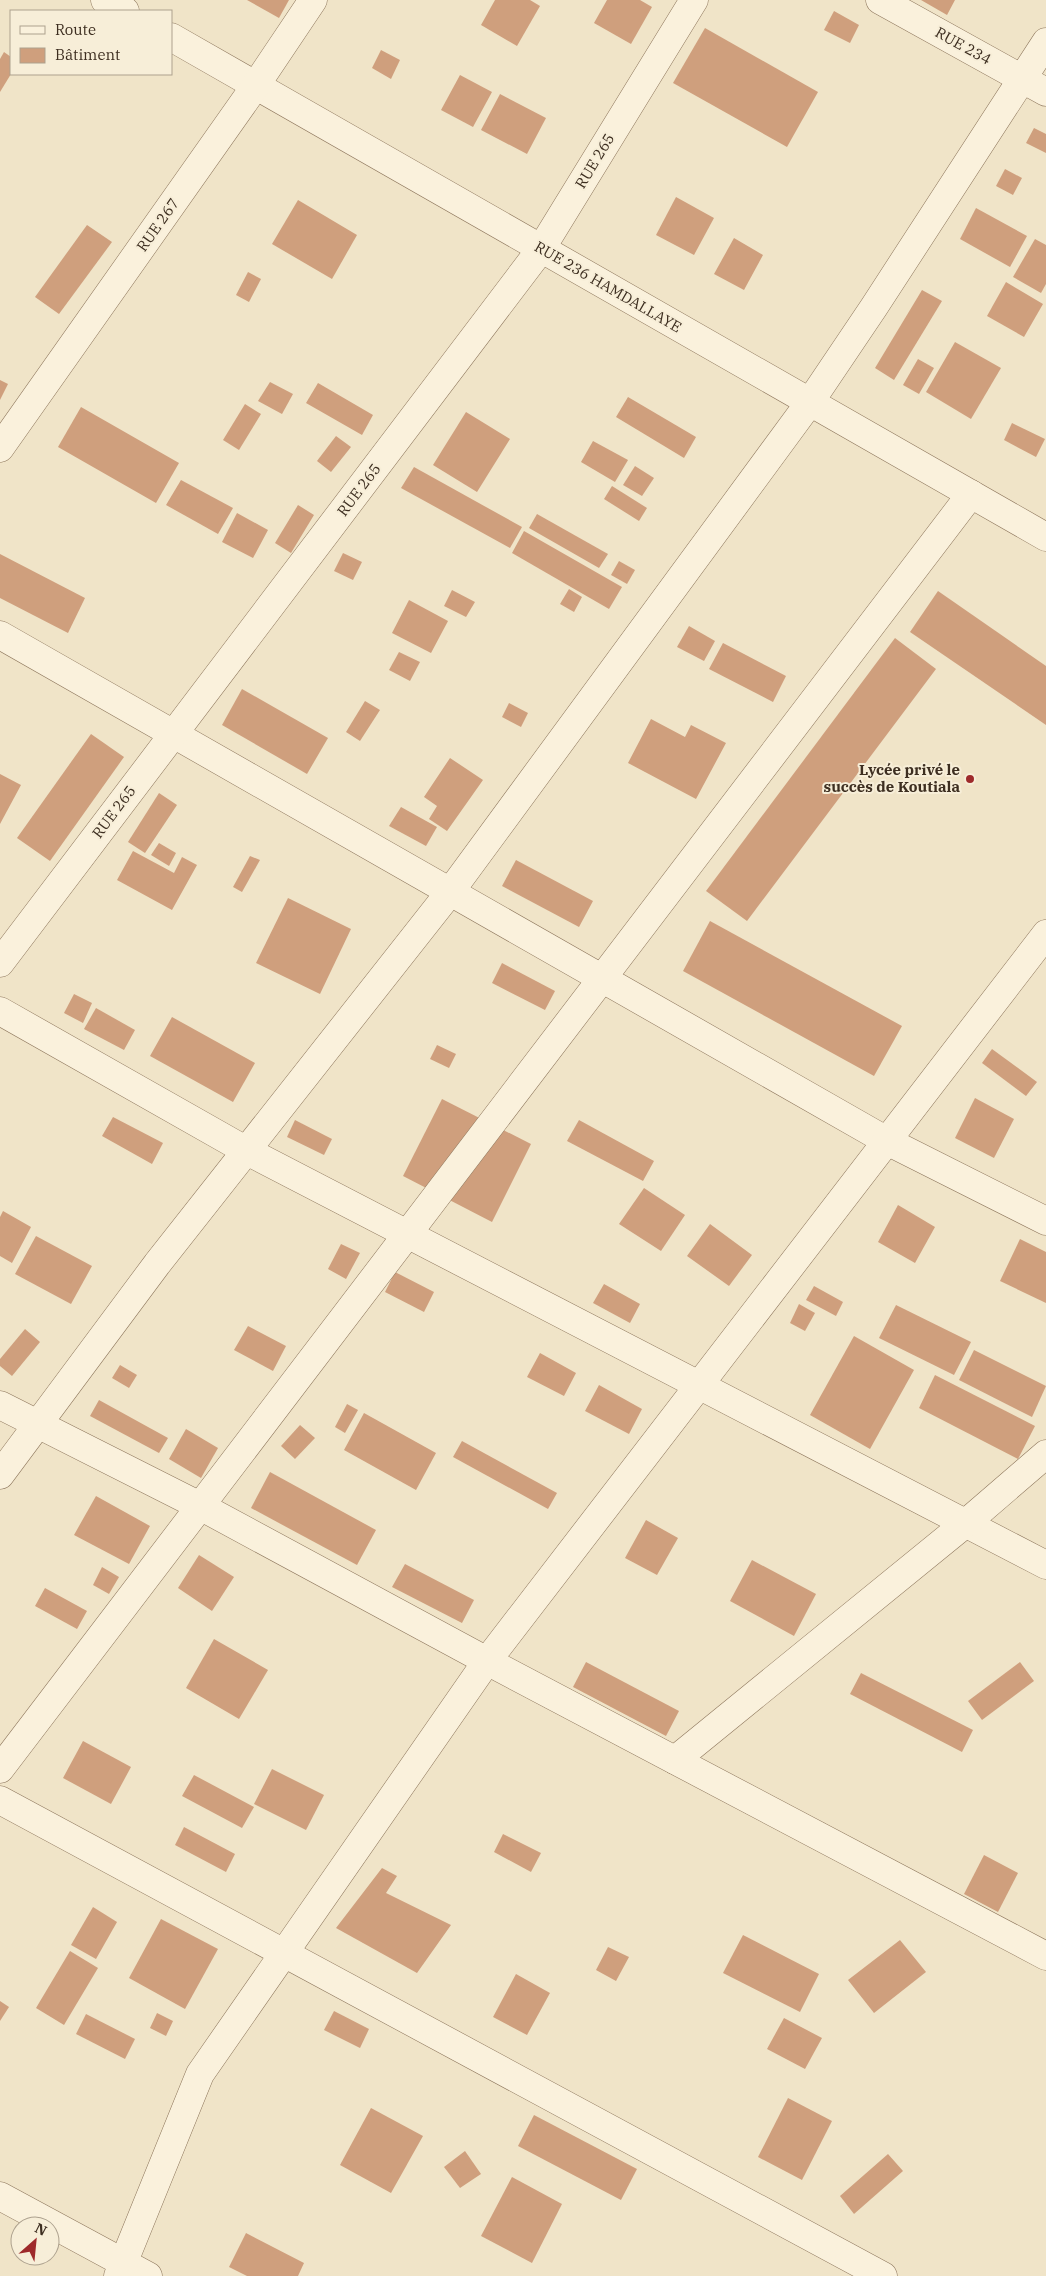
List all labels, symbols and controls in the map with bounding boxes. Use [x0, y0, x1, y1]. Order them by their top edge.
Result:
legend [10, 10, 172, 75]
text: Route [55, 20, 96, 39]
street label: RUE 234 [932, 22, 995, 69]
text: Bâtiment [55, 45, 120, 64]
street label: RUE 265 [571, 130, 618, 192]
street label: RUE 267 [132, 194, 183, 255]
street label: RUE 236 HAMDALLAYE [531, 237, 685, 336]
street label: RUE 265 [333, 460, 385, 520]
place label: Lycée privé le succès de Koutiala [824, 760, 960, 796]
marker: Lycée privé le succès de Koutiala [964, 773, 976, 785]
street label: RUE 265 [88, 782, 140, 842]
north arrow [10, 2216, 60, 2266]
text: N [32, 2219, 50, 2240]

